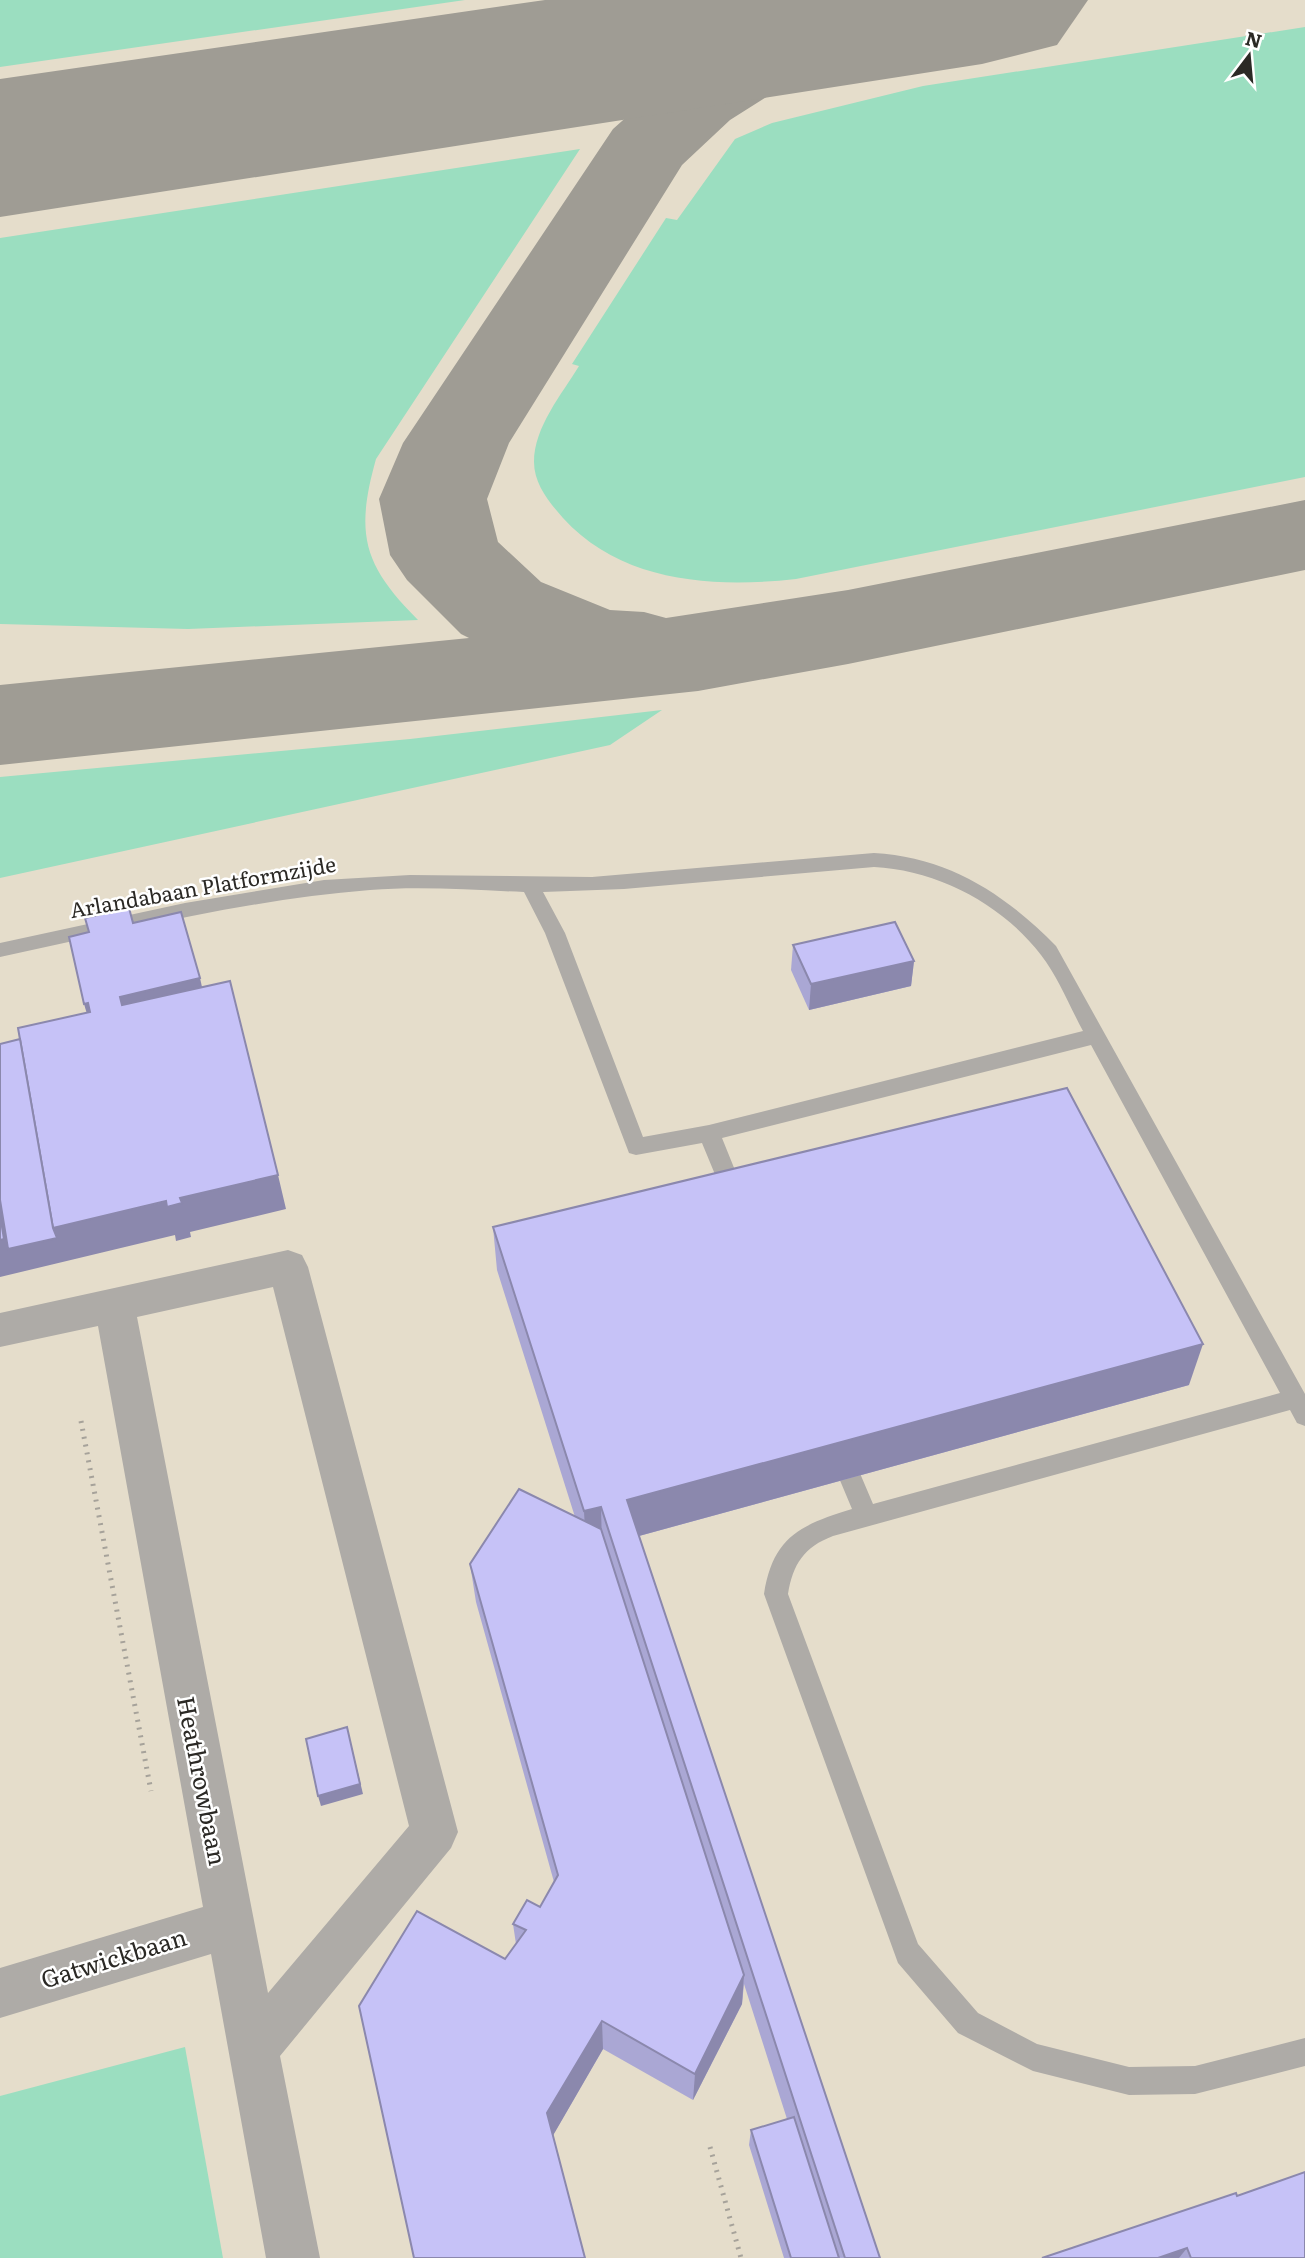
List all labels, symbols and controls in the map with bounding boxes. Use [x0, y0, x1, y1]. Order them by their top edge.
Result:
north arrow [1214, 21, 1284, 91]
text: N [1242, 23, 1266, 54]
street label: Arlandabaan Platformzijde [67, 847, 338, 924]
street label: Heathrowbaan [170, 1693, 237, 1868]
street label: Gatwickbaan [36, 1918, 190, 1995]

